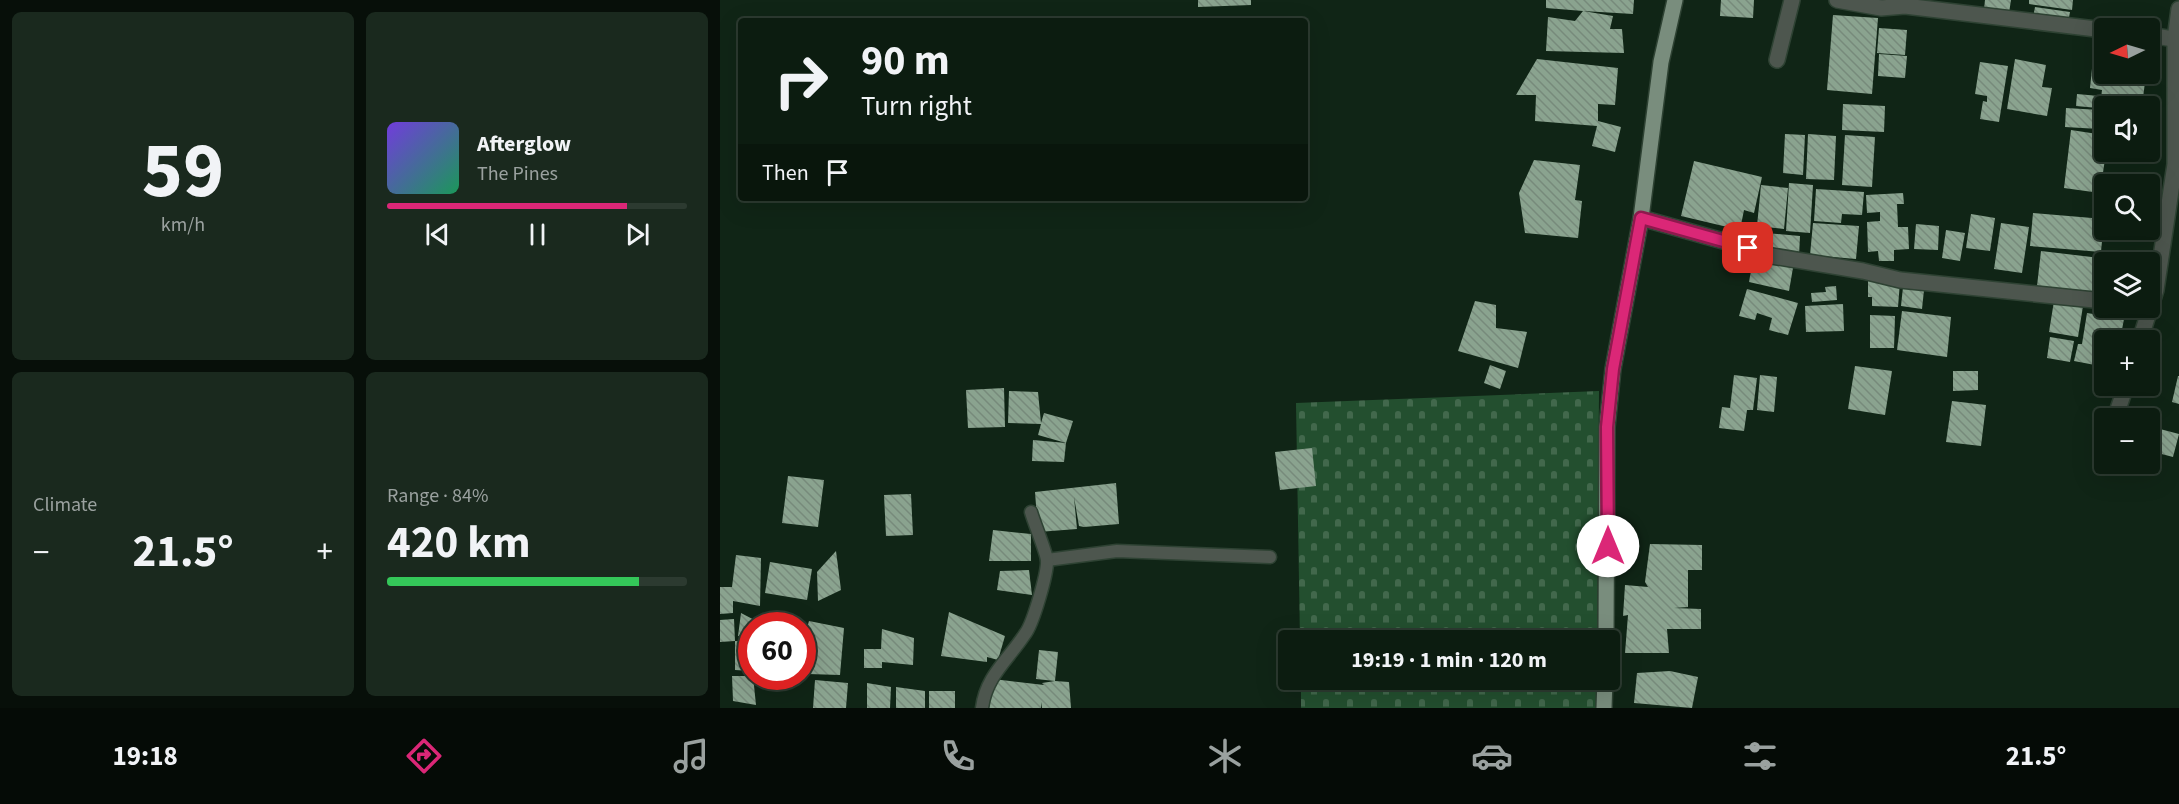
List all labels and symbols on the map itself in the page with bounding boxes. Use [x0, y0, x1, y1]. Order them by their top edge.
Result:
north arrow [2094, 18, 2160, 84]
pin [1722, 222, 1773, 273]
position arrow [1576, 514, 1640, 578]
speed limit sign: 60 [738, 612, 816, 690]

